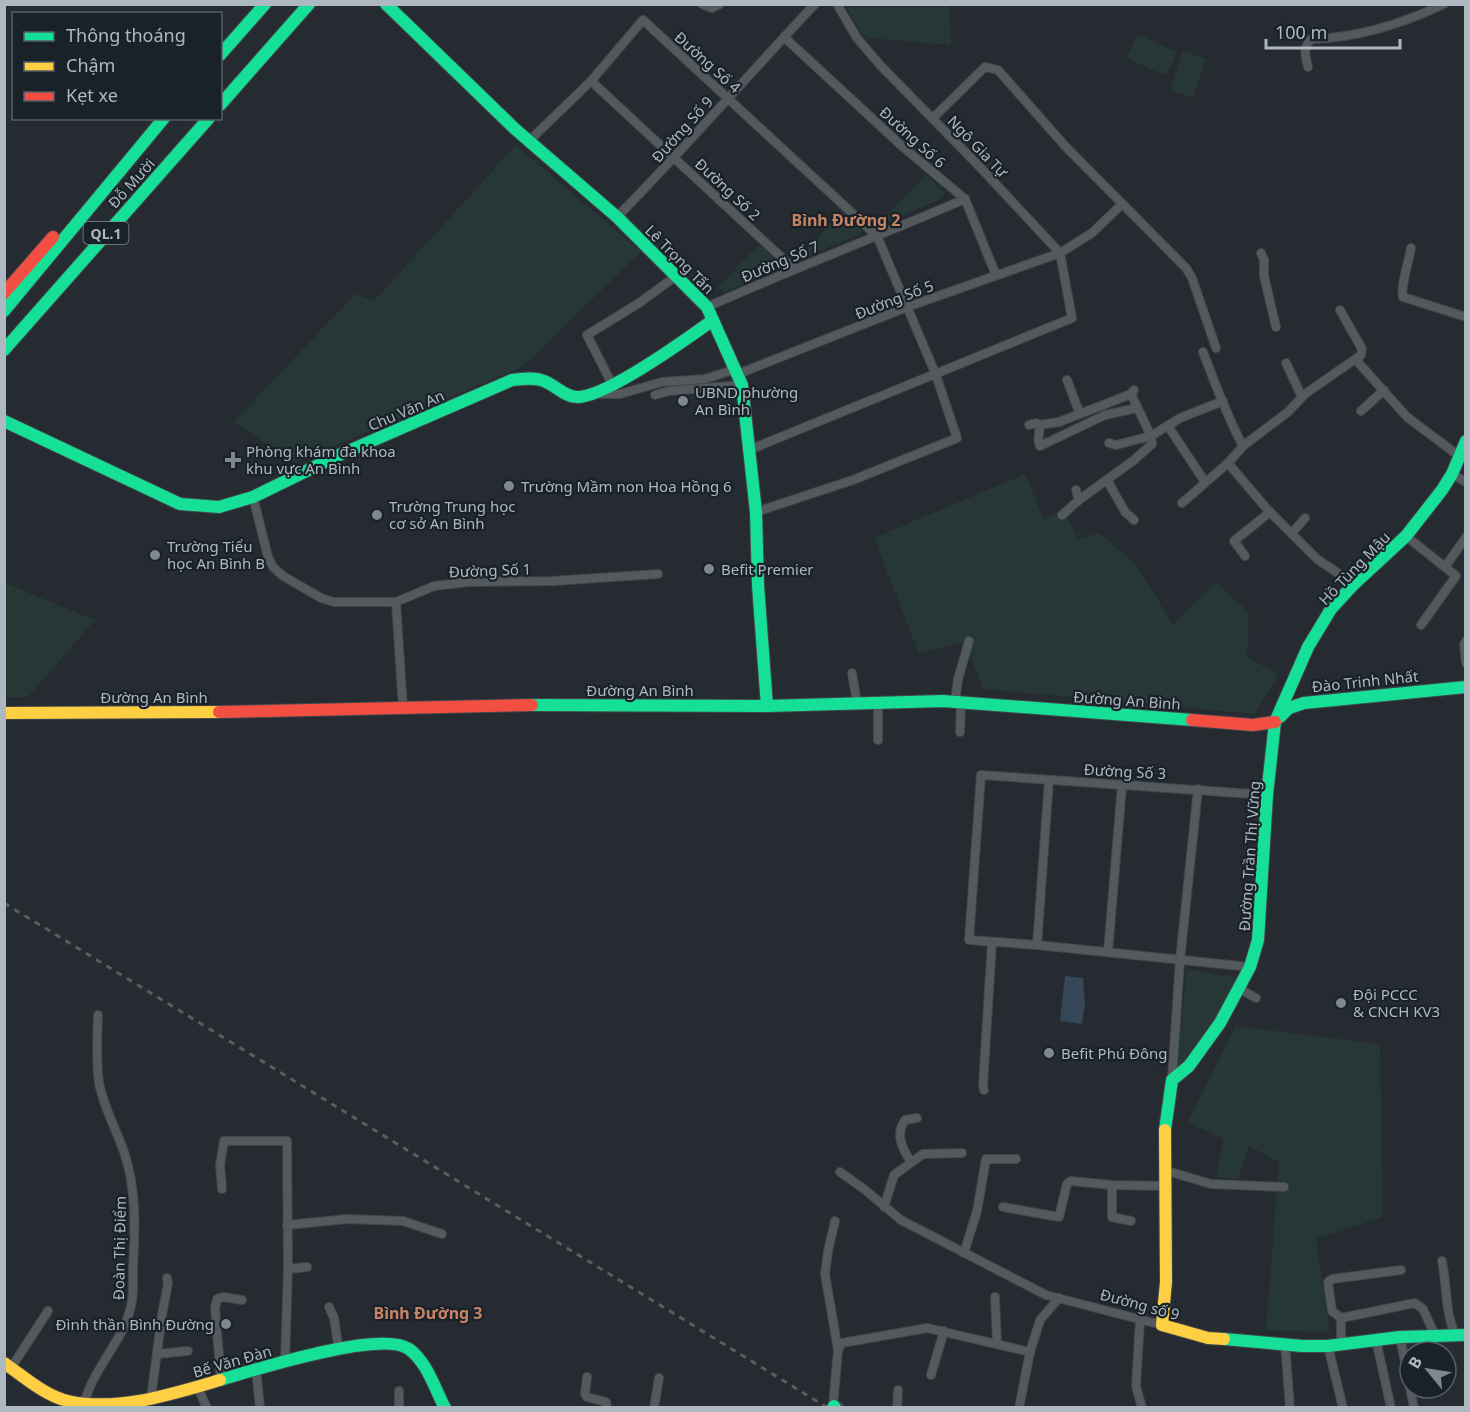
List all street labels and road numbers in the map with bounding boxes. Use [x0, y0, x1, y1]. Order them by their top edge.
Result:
street label: Đường Số 4 [671, 27, 746, 97]
street label: Đường Số 9 [647, 92, 717, 166]
street label: Đường Số 6 [876, 102, 950, 172]
street label: Ngô Gia Tự [944, 111, 1013, 182]
street label: Đỗ Mười [103, 154, 159, 212]
street label: Đường Số 2 [691, 154, 765, 224]
street label: Lê Trọng Tấn [641, 220, 719, 298]
road number: QL.1 [84, 222, 128, 244]
street label: Đường Số 7 [738, 236, 822, 286]
street label: Đường Số 5 [852, 275, 936, 323]
street label: Chu Văn An [365, 385, 447, 435]
street label: Hồ Tùng Mậu [1314, 527, 1394, 609]
street label: Đường Số 1 [448, 559, 532, 581]
street label: Đào Trinh Nhất [1311, 665, 1420, 697]
street label: Đường An Bình [586, 680, 694, 700]
street label: Đường An Bình [1073, 686, 1181, 714]
street label: Đường An Bình [100, 687, 208, 707]
street label: Đường Số 3 [1083, 759, 1167, 783]
street label: Đường Trần Thị Vững [1234, 780, 1264, 932]
street label: Đoàn Thị Điểm [108, 1196, 130, 1300]
street label: Đường số 9 [1098, 1284, 1182, 1324]
street label: Bế Văn Đàn [190, 1340, 274, 1382]

